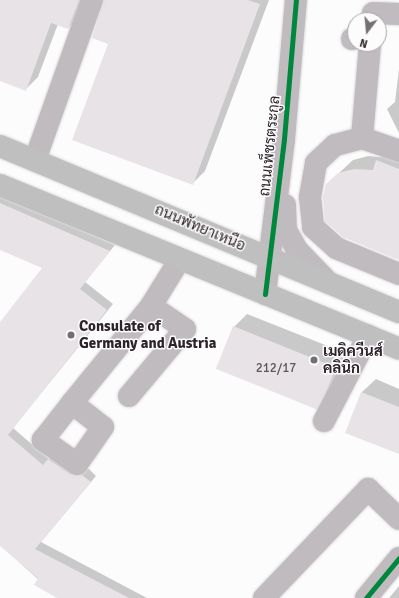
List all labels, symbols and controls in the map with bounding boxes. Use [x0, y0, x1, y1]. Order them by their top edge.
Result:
north arrow [347, 12, 387, 52]
text: N [358, 36, 369, 50]
street label: ถนนเพ็ชรตระกูล [256, 95, 284, 197]
street label: ถนนพัทยาเหนือ [152, 201, 248, 255]
place label: Consulate of Germany and Austria [79, 317, 216, 352]
marker: Consulate of Germany and Austria [66, 330, 76, 340]
place label: เมดิควีนส์ คลินิก [323, 342, 383, 377]
marker: เมดิควีนส์ คลินิก [308, 354, 320, 366]
house number: 212/17 [256, 360, 296, 376]

